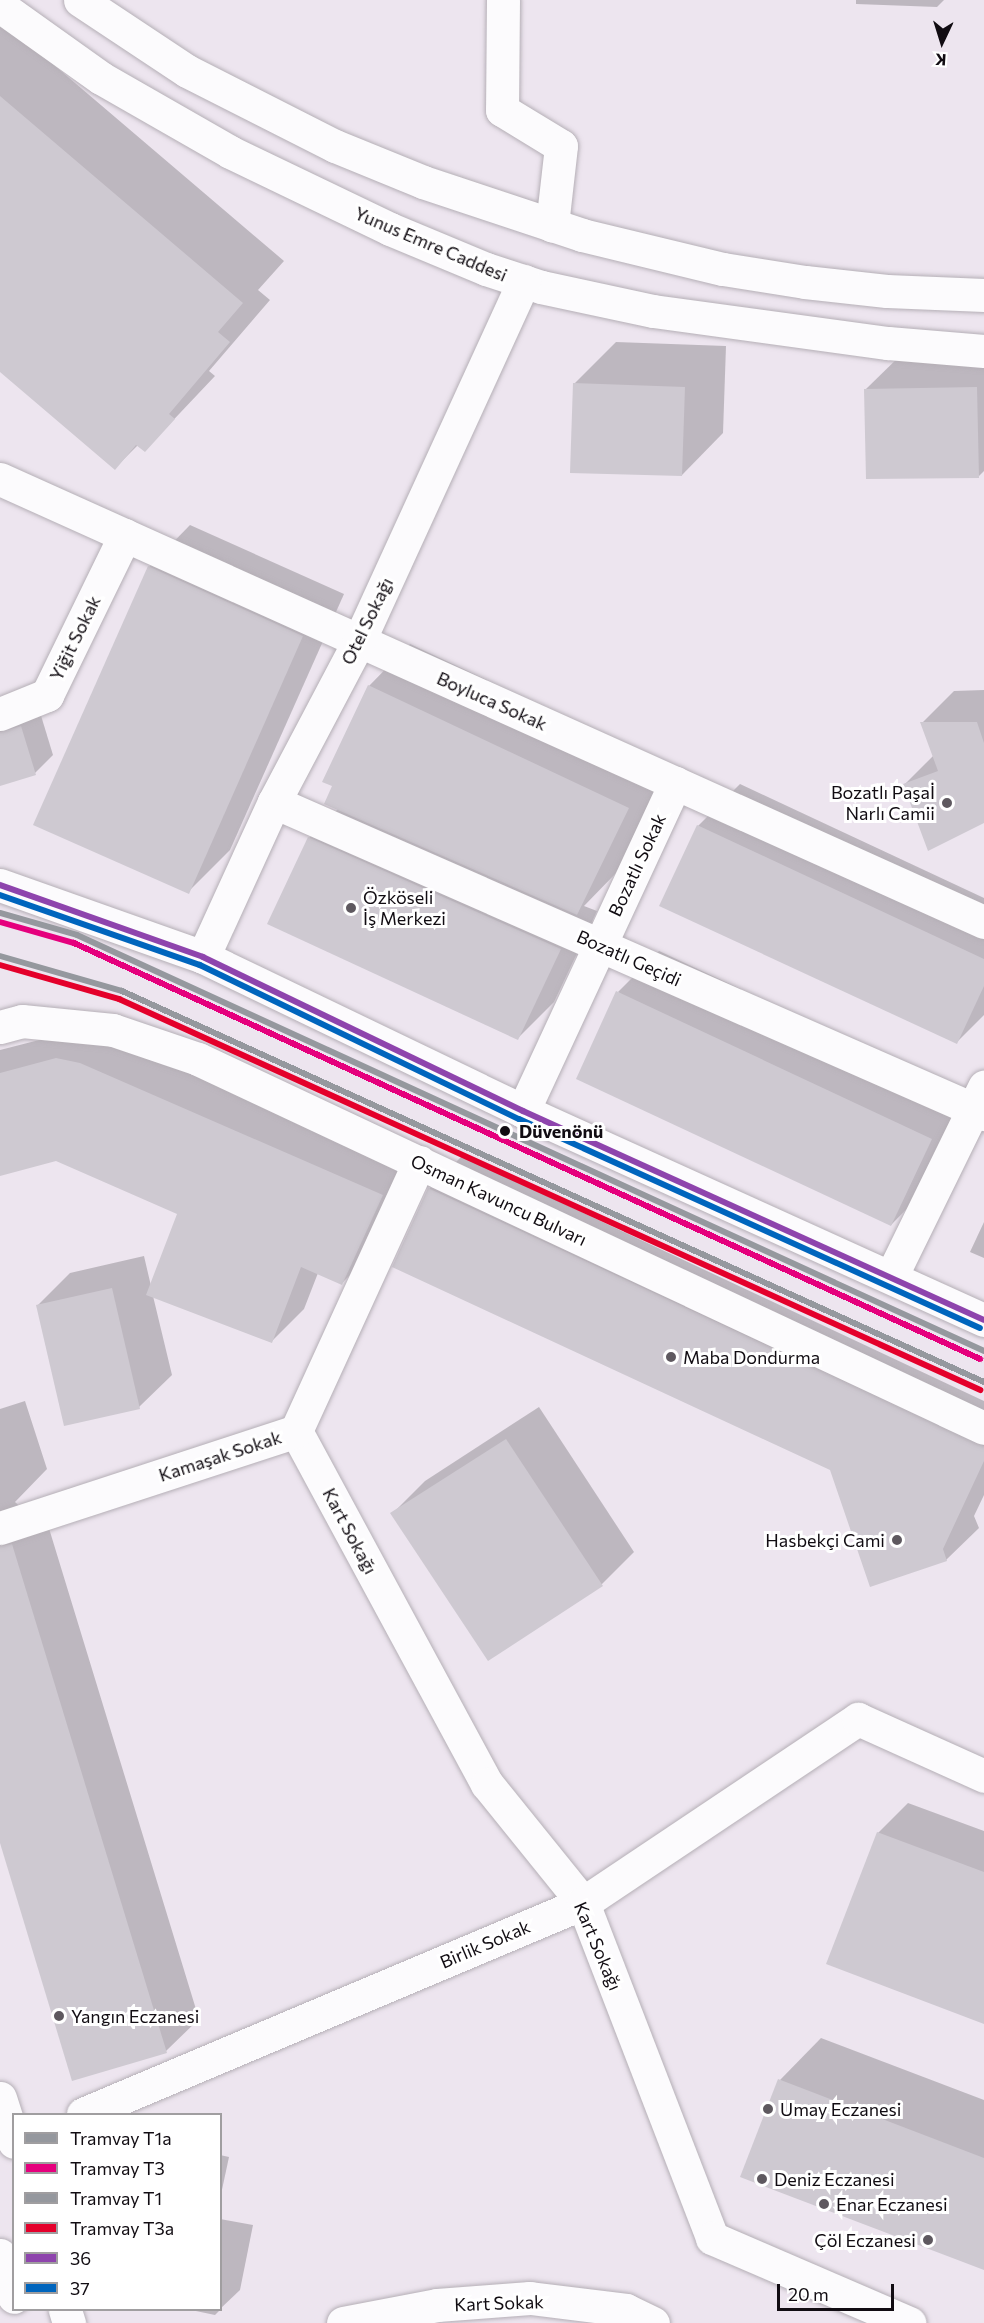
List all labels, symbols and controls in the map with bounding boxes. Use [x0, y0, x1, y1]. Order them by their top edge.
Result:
north arrow [912, 12, 972, 72]
text: K [934, 51, 947, 70]
street label: Yunus Emre Caddesi [351, 202, 511, 286]
street label: Otel Sokağı [337, 574, 397, 668]
street label: Yiğit Sokak [45, 592, 105, 684]
street label: Boyluca Sokak [434, 667, 550, 735]
place label: Bozatlı Paşaİ Narlı Camii [831, 782, 935, 824]
marker: Bozatlı Paşaİ Narlı Camii [940, 796, 954, 810]
street label: Bozatlı Sokak [604, 810, 670, 920]
place label: Özköseli İş Merkezi [363, 887, 446, 930]
marker: Özköseli İş Merkezi [344, 901, 358, 915]
street label: Bozatlı Geçidi [573, 925, 685, 991]
place label: Düvenönü [519, 1120, 603, 1142]
marker: Düvenönü [496, 1122, 514, 1140]
street label: Osman Kavuncu Bulvarı [408, 1150, 590, 1250]
place label: Maba Dondurma [683, 1346, 820, 1368]
marker: Maba Dondurma [664, 1350, 678, 1364]
street label: Kamaşak Sokak [156, 1426, 284, 1486]
street label: Kart Sokağı [318, 1484, 382, 1578]
place label: Hasbekçi Cami [765, 1529, 885, 1551]
marker: Hasbekçi Cami [890, 1533, 904, 1547]
street label: Kart Sokağı [570, 1898, 626, 1994]
street label: Birlik Sokak [437, 1915, 533, 1973]
place label: Yangın Eczanesi [71, 2005, 199, 2027]
marker: Yangın Eczanesi [52, 2009, 66, 2023]
place label: Umay Eczanesi [780, 2098, 901, 2120]
marker: Umay Eczanesi [761, 2102, 775, 2116]
legend [12, 2113, 222, 2311]
text: Tramvay T1a [70, 2127, 172, 2149]
text: Tramvay T3 [70, 2157, 165, 2179]
place label: Deniz Eczanesi [774, 2168, 895, 2190]
marker: Deniz Eczanesi [755, 2172, 769, 2186]
text: Tramvay T1 [70, 2187, 162, 2209]
place label: Enar Eczanesi [836, 2193, 948, 2215]
marker: Enar Eczanesi [817, 2197, 831, 2211]
text: Tramvay T3a [70, 2217, 174, 2239]
place label: Çöl Eczanesi [814, 2229, 916, 2251]
marker: Çöl Eczanesi [921, 2233, 935, 2247]
text: 36 [70, 2247, 91, 2269]
scale bar [780, 2272, 897, 2310]
text: 37 [70, 2277, 90, 2299]
text: 20 m [788, 2283, 829, 2305]
street label: Kart Sokak [454, 2291, 544, 2315]

